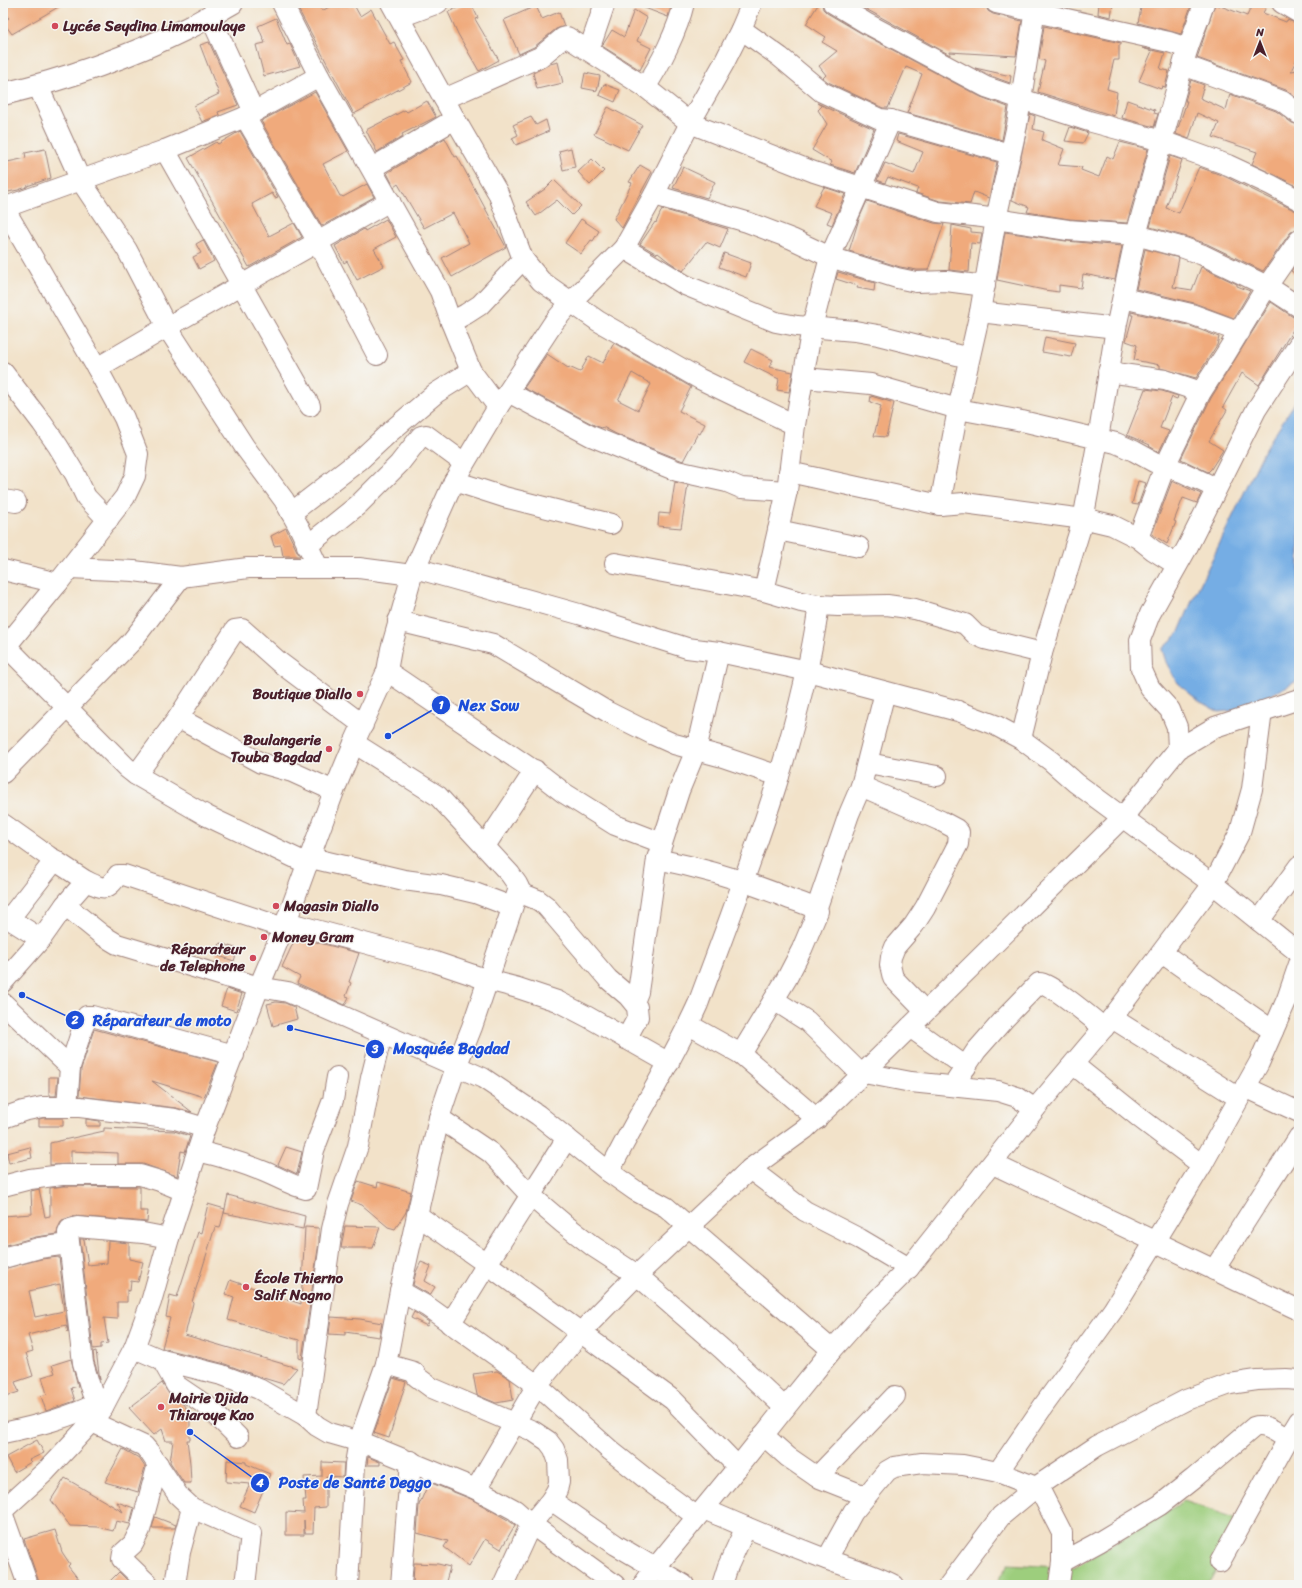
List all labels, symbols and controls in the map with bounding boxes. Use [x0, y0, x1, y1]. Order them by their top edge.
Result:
place label: Lycée Seydina Limamoulaye [63, 13, 246, 39]
marker: Lycée Seydina Limamoulaye [50, 21, 60, 31]
north arrow [1240, 22, 1280, 62]
text: N [1255, 23, 1264, 42]
place label: Boutique Diallo [252, 681, 352, 707]
marker: Boutique Diallo [355, 689, 365, 699]
callout: Nex Sow [431, 691, 528, 719]
text: Nex Sow [458, 691, 520, 720]
text: 1 [438, 694, 444, 716]
place label: Boulangerie Touba Bagdad [231, 727, 323, 770]
marker: Boulangerie Touba Bagdad [324, 744, 334, 754]
place label: Magasin Diallo [283, 893, 379, 919]
marker: Magasin Diallo [271, 901, 281, 911]
place label: Money Gram [271, 924, 354, 950]
marker: Money Gram [259, 932, 269, 942]
place label: Réparateur de Telephone [160, 936, 247, 979]
marker: Réparateur de Telephone [248, 953, 258, 963]
callout: Réparateur de moto [65, 1006, 239, 1034]
text: Réparateur de moto [92, 1006, 232, 1035]
text: 2 [71, 1009, 79, 1031]
text: Mosquée Bagdad [392, 1034, 511, 1063]
callout: Mosquée Bagdad [365, 1035, 517, 1063]
text: 3 [371, 1038, 379, 1060]
place label: École Thierno Salif Nogno [253, 1265, 344, 1308]
marker: École Thierno Salif Nogno [241, 1282, 251, 1292]
place label: Mairie Djida Thiaroye Kao [168, 1385, 254, 1428]
marker: Mairie Djida Thiaroye Kao [156, 1402, 166, 1412]
text: Poste de Santé Deggo [279, 1468, 431, 1497]
callout: Poste de Santé Deggo [250, 1469, 440, 1497]
text: 4 [255, 1472, 264, 1494]

